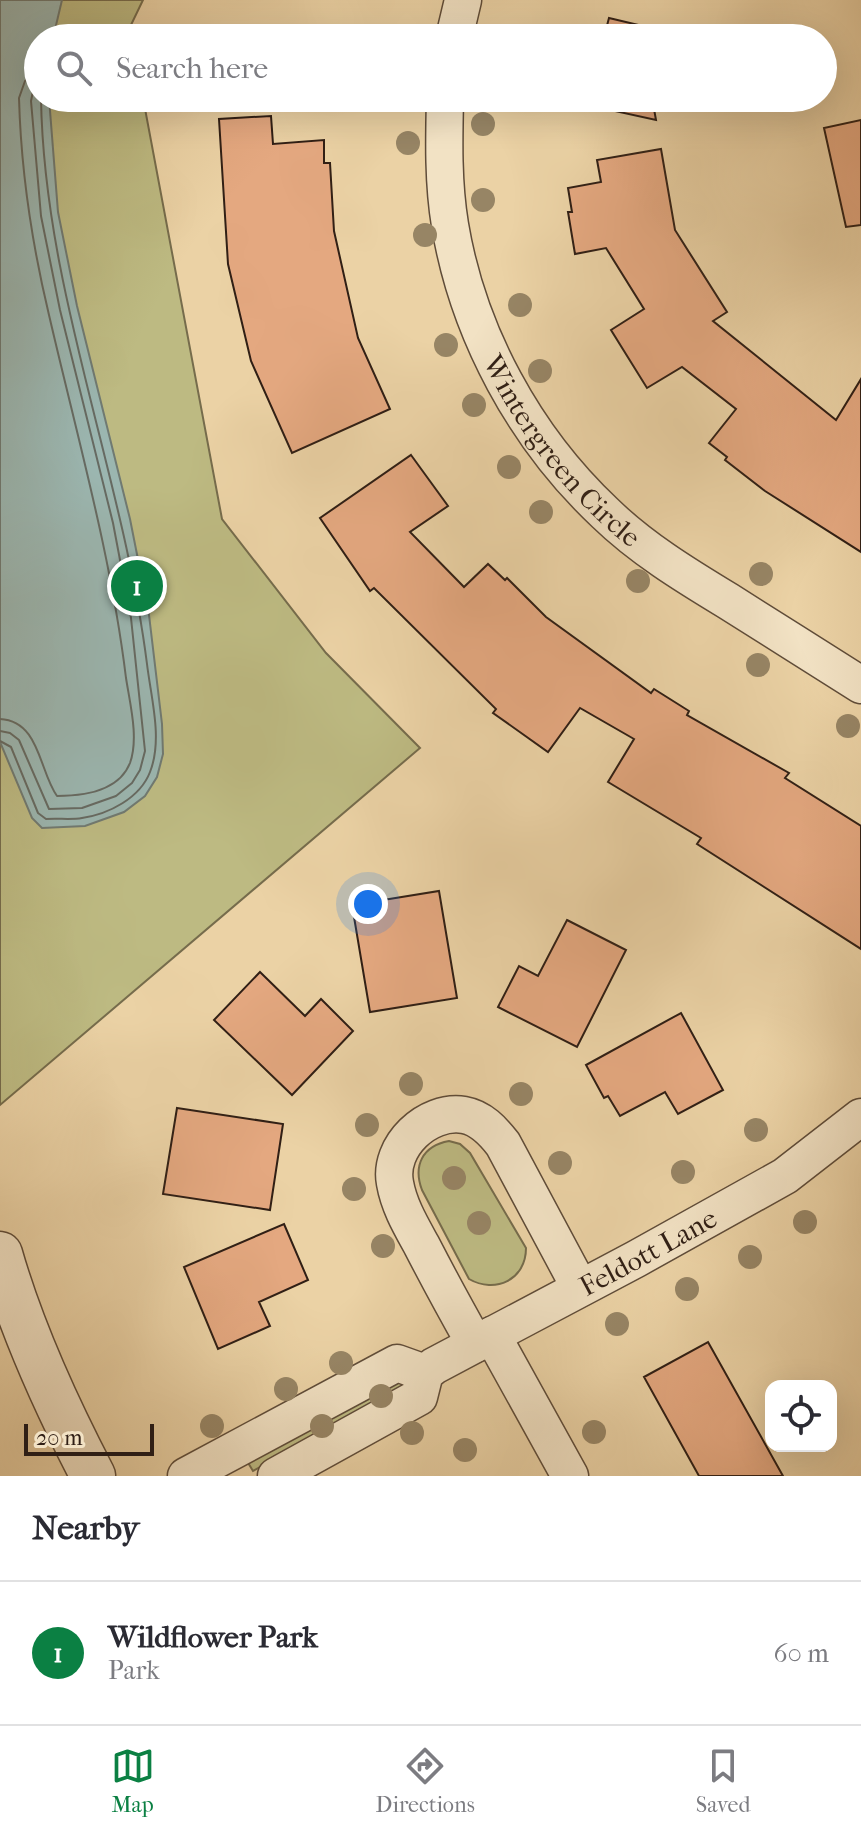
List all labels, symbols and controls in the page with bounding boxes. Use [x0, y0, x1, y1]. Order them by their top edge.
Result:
search box [24, 24, 837, 112]
icon: search [52, 46, 96, 90]
text: Search here [116, 51, 268, 86]
street label: Wintergreen Circle [476, 348, 647, 554]
pin: 1 [111, 556, 163, 616]
your location [348, 884, 388, 924]
street label: Feldott Lane [574, 1201, 723, 1303]
map controls [765, 1380, 837, 1452]
button: locate [765, 1380, 837, 1452]
scale bar [24, 1420, 154, 1456]
text: 20 m [36, 1425, 82, 1451]
text: Nearby [32, 1508, 139, 1548]
text: Wildflower Park [108, 1620, 318, 1655]
text: 1 [53, 1638, 63, 1669]
text: 60 m [773, 1638, 829, 1669]
text: Park [108, 1655, 160, 1686]
tab: Map [111, 1744, 155, 1818]
tab: Directions [376, 1744, 475, 1818]
tab: Saved [696, 1744, 750, 1818]

